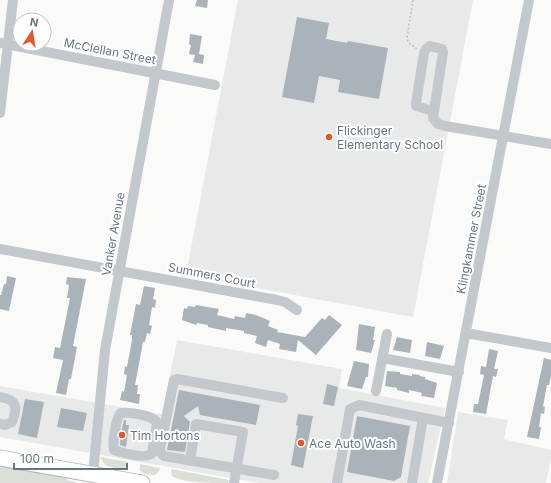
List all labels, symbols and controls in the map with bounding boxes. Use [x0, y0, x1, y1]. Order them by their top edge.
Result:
north arrow [12, 12, 52, 52]
text: N [29, 14, 40, 30]
street label: McClellan Street [63, 35, 157, 67]
place label: Flickinger Elementary School [337, 123, 443, 152]
marker: Flickinger Elementary School [324, 132, 334, 142]
street label: Klingkammer Street [453, 183, 489, 295]
street label: Vanker Avenue [98, 191, 128, 277]
street label: Summers Court [167, 259, 257, 291]
place label: Tim Hortons [130, 428, 200, 443]
marker: Tim Hortons [117, 430, 127, 440]
place label: Ace Auto Wash [309, 436, 396, 451]
marker: Ace Auto Wash [296, 438, 306, 448]
scale bar [14, 445, 127, 471]
text: 100 m [20, 451, 54, 466]

